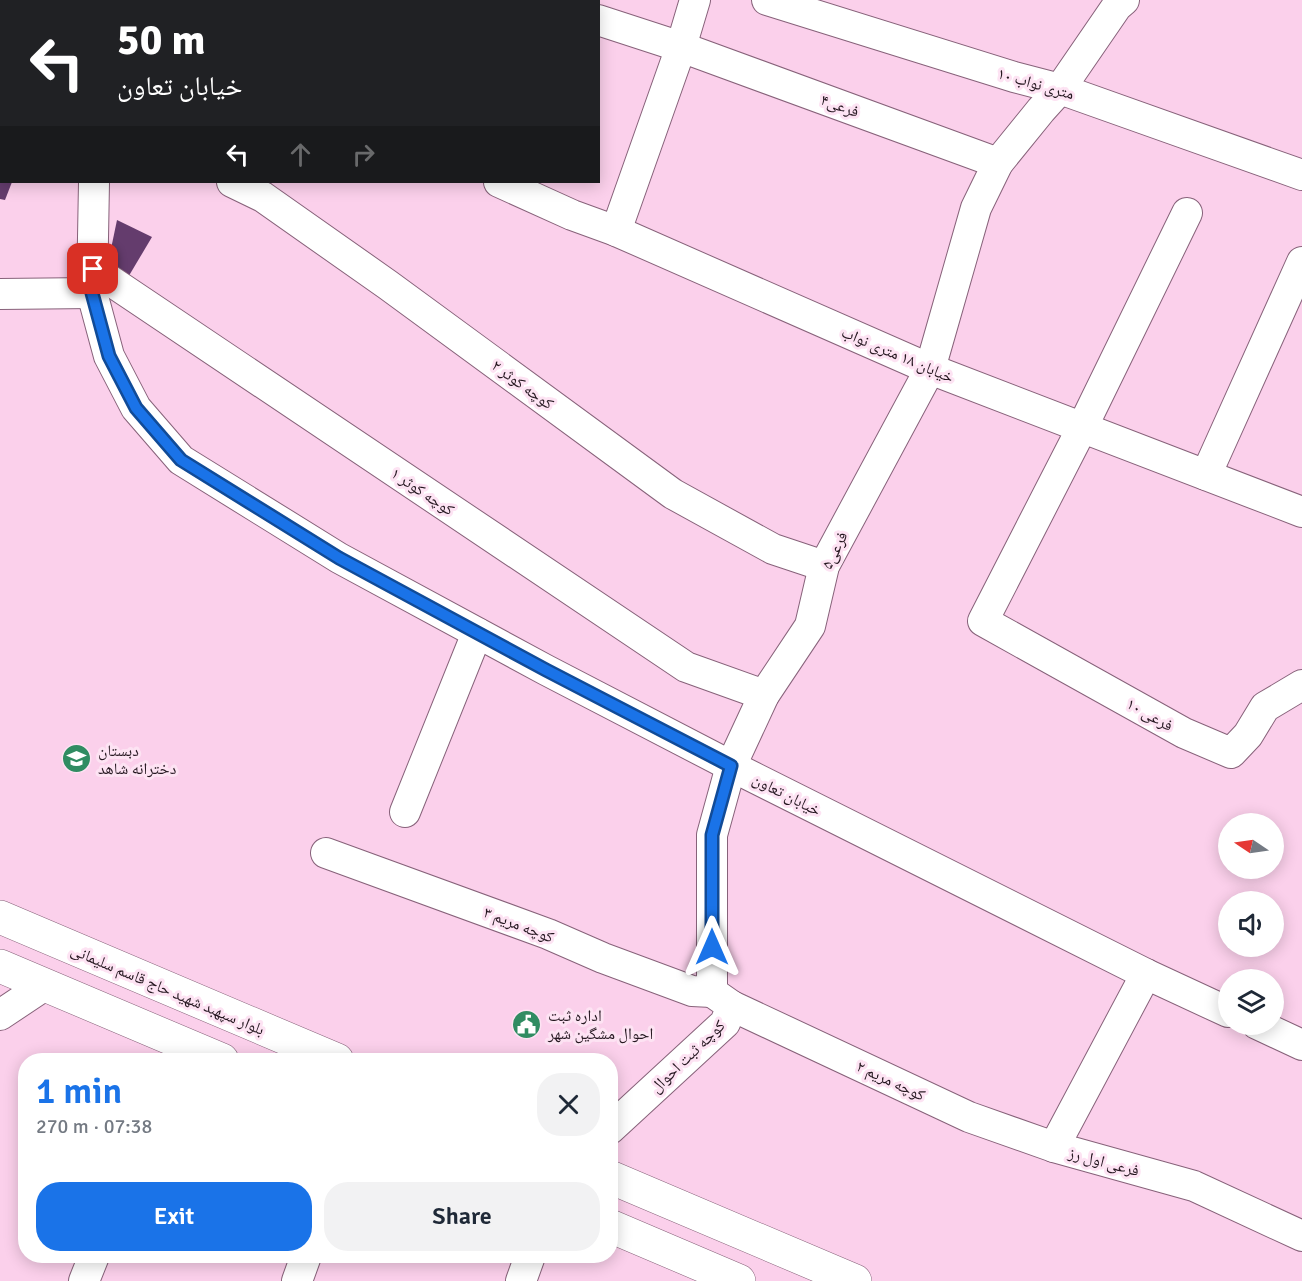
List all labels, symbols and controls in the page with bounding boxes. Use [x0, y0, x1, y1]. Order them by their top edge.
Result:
text: 50 m [117, 15, 206, 66]
icon: left [18, 24, 96, 102]
street label: ۱۰ متری نواب [995, 63, 1076, 104]
text: خیابان تعاون [117, 70, 242, 103]
street label: فرعی۴ [818, 90, 862, 122]
icon: left [221, 138, 254, 171]
icon: ahead [284, 138, 317, 171]
icon: right [347, 138, 380, 171]
pin [67, 243, 118, 294]
icon: arrive [76, 252, 109, 285]
street label: خیابان ۱۸ متری نواب [838, 322, 957, 388]
street label: کوچه کوثر ۲ [487, 356, 558, 414]
street label: کوچه کوثر ۱ [387, 463, 458, 520]
street label: فرعی۵ [817, 528, 853, 573]
street label: فرعی ۱۰ [1123, 694, 1176, 736]
place label: دبستان دخترانه شاهد [98, 741, 176, 779]
school or university icon: دبستان دخترانه شاهد [61, 743, 93, 775]
street label: خیابان تعاون [749, 769, 824, 821]
north arrow [1218, 813, 1284, 879]
map controls [1218, 813, 1284, 1035]
button: sound [1218, 891, 1284, 957]
street label: کوچه مریم ۳ [481, 902, 557, 948]
position arrow [680, 915, 744, 979]
street label: بلوار سپهبد شهید حاج قاسم سلیمانی [68, 940, 267, 1040]
button: layers [1218, 969, 1284, 1035]
place label: اداره ثبت احوال مشگین شهر [547, 1006, 653, 1044]
public building icon: اداره ثبت احوال مشگین شهر [511, 1008, 543, 1040]
street label: کوچه ثبت احوال [646, 1016, 730, 1097]
street label: کوچه مریم ۲ [853, 1056, 928, 1106]
text: 1 min [36, 1069, 122, 1114]
button: close [537, 1073, 600, 1136]
text: 270 m · 07:38 [36, 1114, 152, 1139]
street label: فرعی اول رز [1065, 1143, 1141, 1181]
button: Exit [36, 1182, 312, 1251]
button: Share [324, 1182, 600, 1251]

